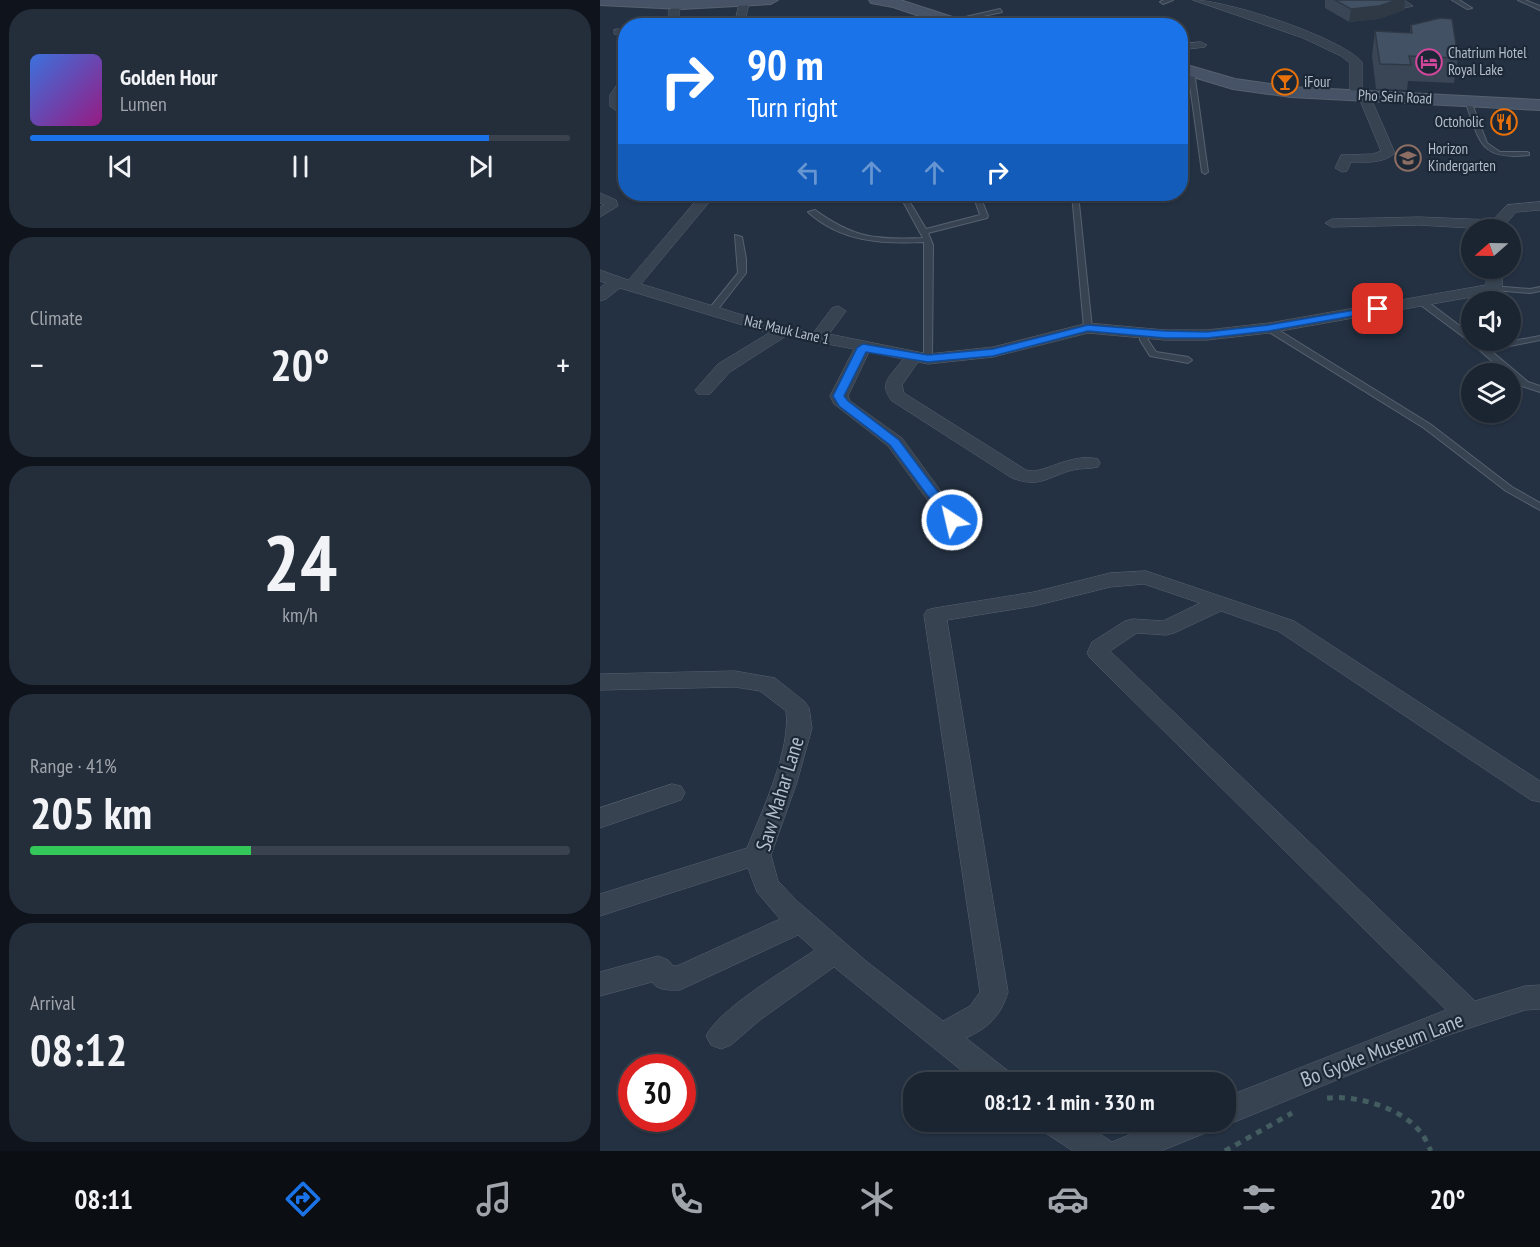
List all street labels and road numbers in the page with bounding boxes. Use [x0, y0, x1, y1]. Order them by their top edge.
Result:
street label: Pho Sein Road [1357, 85, 1433, 108]
street label: Nat Mauk Lane 1 [743, 310, 832, 349]
street label: Saw Mahar Lane [749, 733, 810, 854]
street label: Bo Gyoke Museum Lane [1297, 1006, 1467, 1093]

